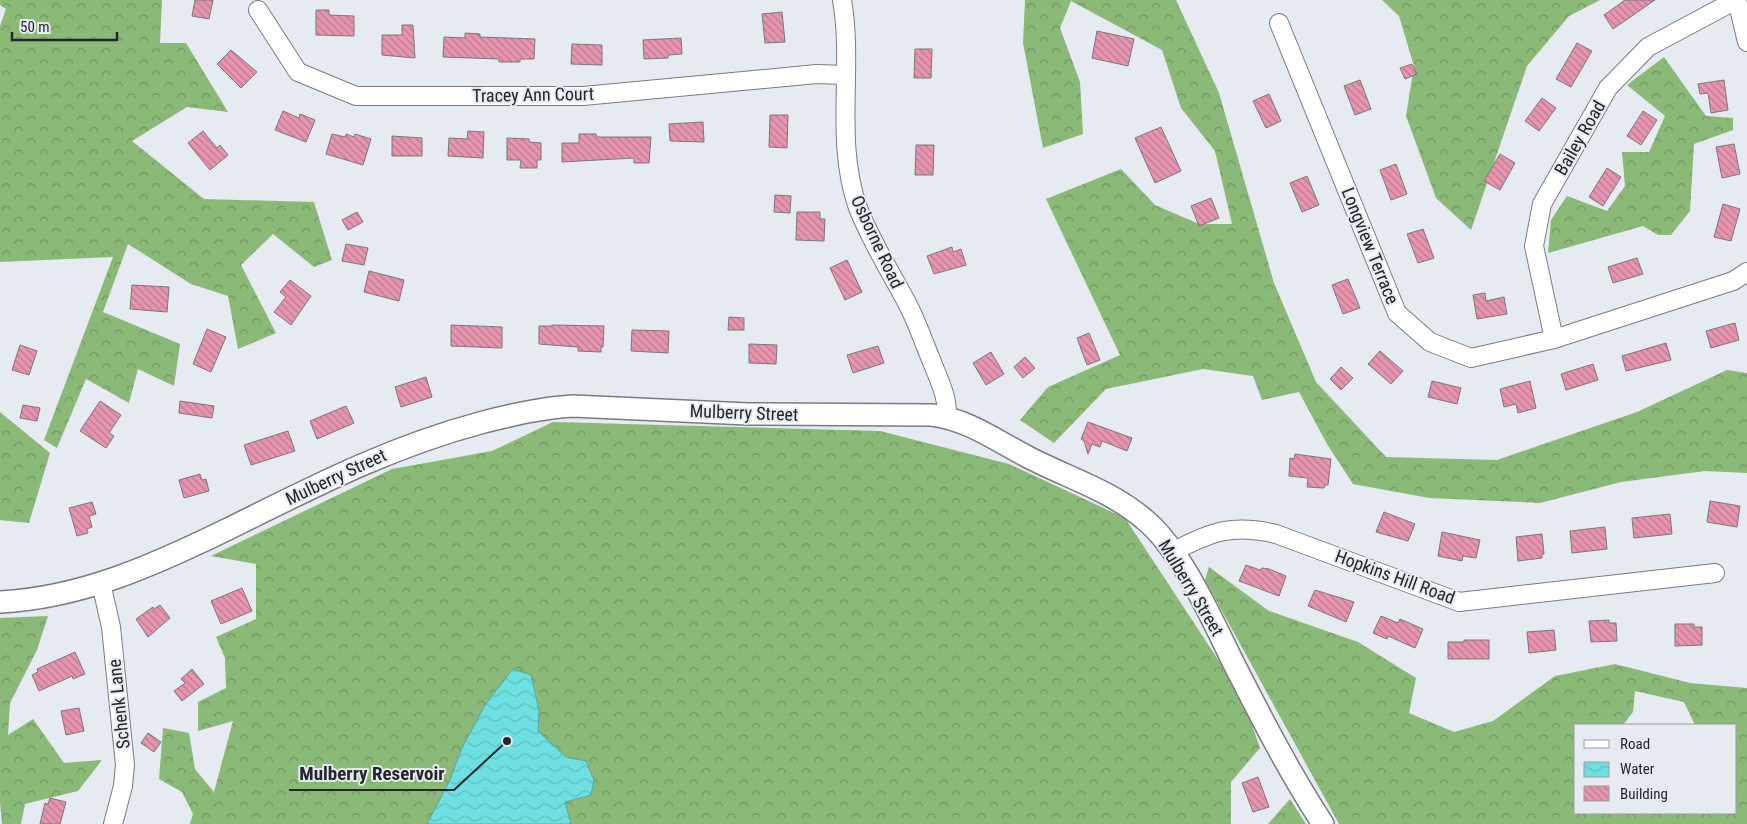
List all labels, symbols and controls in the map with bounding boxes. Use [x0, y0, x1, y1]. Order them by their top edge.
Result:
scale bar [12, 10, 118, 42]
text: 50 m [20, 18, 50, 36]
street label: Tracey Ann Court [472, 83, 594, 106]
street label: Bailey Road [1550, 97, 1609, 179]
street label: Longview Terrace [1338, 184, 1403, 307]
street label: Osborne Road [847, 192, 908, 291]
street label: Mulberry Street [689, 400, 799, 425]
street label: Mulberry Street [282, 444, 389, 509]
street label: Mulberry Street [1154, 536, 1228, 640]
street label: Hopkins Hill Road [1332, 545, 1458, 608]
street label: Schenk Lane [103, 658, 134, 750]
legend [1574, 724, 1737, 814]
text: Road [1620, 735, 1650, 753]
callout: Mulberry Reservoir [289, 756, 454, 790]
text: Water [1620, 760, 1655, 778]
text: Mulberry Reservoir [299, 762, 445, 785]
text: Building [1620, 785, 1668, 803]

